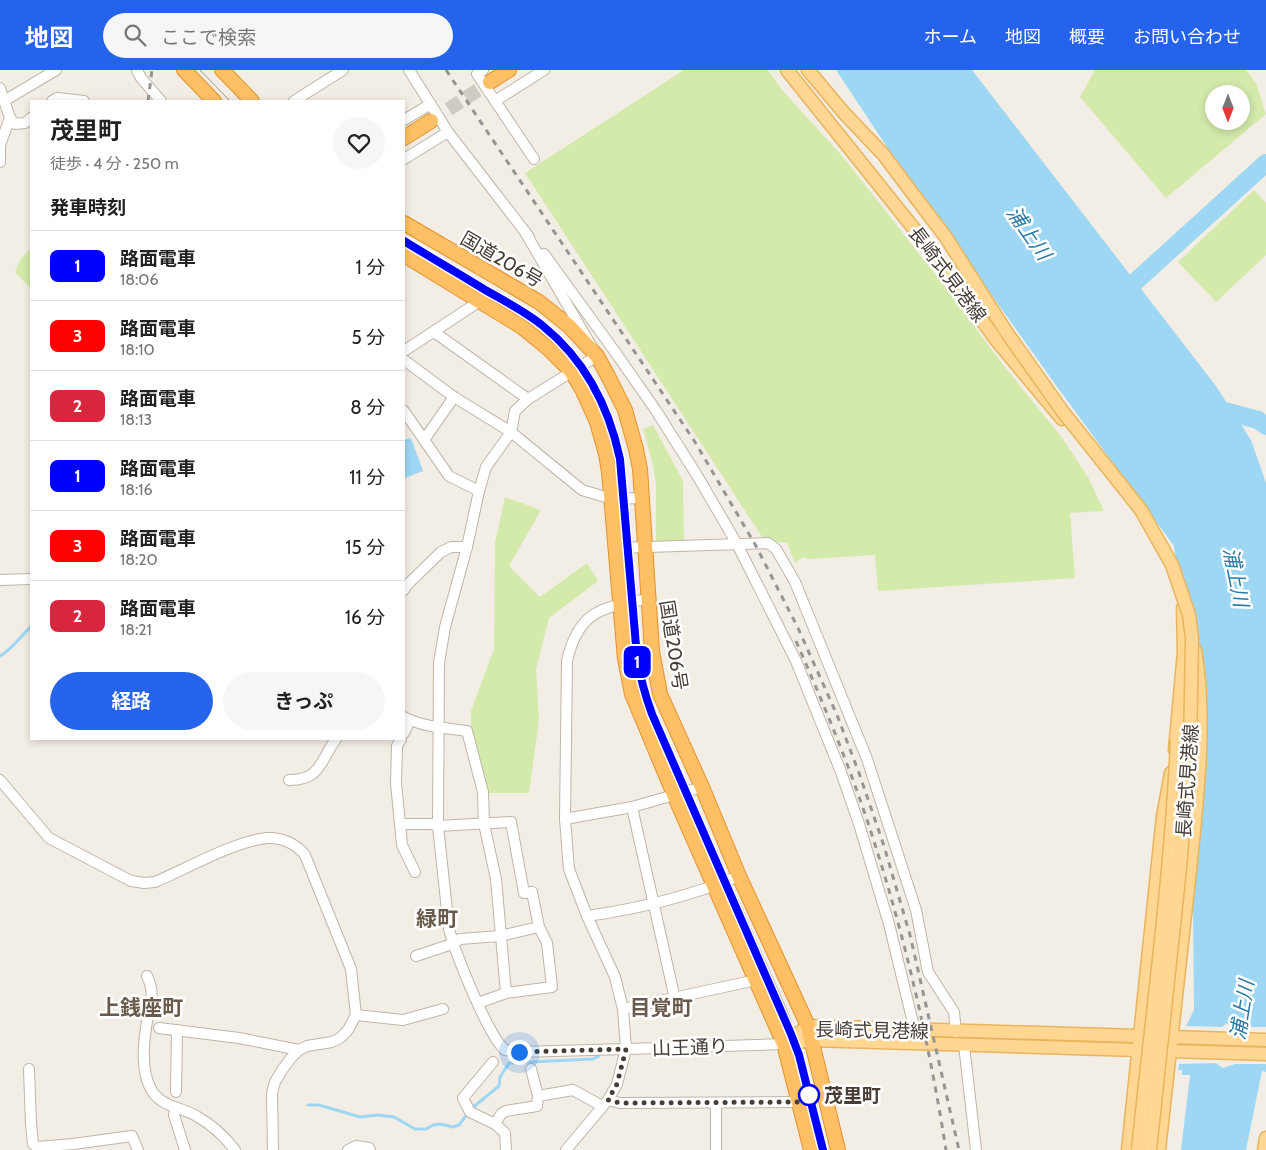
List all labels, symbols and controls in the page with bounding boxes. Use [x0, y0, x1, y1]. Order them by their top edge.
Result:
search box [103, 13, 453, 58]
icon: search [121, 21, 149, 49]
text: 地図 [25, 23, 73, 52]
text: ここで検索 [161, 26, 256, 49]
text: ホーム [924, 26, 977, 48]
text: 地図 [1005, 26, 1041, 48]
text: 概要 [1069, 26, 1105, 48]
text: お問い合わせ [1133, 26, 1241, 48]
north arrow [1205, 85, 1250, 130]
map controls [1205, 85, 1250, 130]
text: 茂里町 [50, 116, 122, 145]
button: heart [333, 117, 385, 169]
text: 徒歩 · 4 分 · 250 m [50, 154, 179, 173]
text: 発車時刻 [50, 196, 126, 219]
water label: 浦上川 [1002, 202, 1057, 266]
street label: 長崎式見港線 [904, 222, 991, 327]
street label: 国道206号 [457, 227, 547, 292]
text: 路面電車 [120, 247, 196, 270]
text: 1 [74, 255, 81, 277]
text: 1 分 [356, 256, 385, 279]
text: 18:06 [120, 270, 159, 289]
text: 路面電車 [120, 317, 196, 340]
text: 3 [73, 325, 82, 347]
text: 5 分 [351, 326, 385, 349]
text: 18:10 [120, 340, 155, 359]
text: 路面電車 [120, 387, 196, 410]
text: 2 [73, 395, 82, 417]
text: 8 分 [350, 396, 385, 419]
text: 18:13 [120, 410, 152, 429]
text: 路面電車 [120, 457, 196, 480]
text: 1 [74, 465, 81, 487]
text: 11 分 [349, 466, 385, 489]
text: 18:16 [120, 480, 153, 499]
text: 路面電車 [120, 527, 196, 550]
text: 3 [73, 535, 82, 557]
text: 15 分 [345, 536, 385, 559]
water label: 浦上川 [1218, 545, 1254, 611]
text: 18:20 [120, 550, 158, 569]
text: 路面電車 [120, 597, 196, 620]
street label: 国道206号 [655, 598, 692, 692]
text: 2 [73, 605, 82, 627]
text: 16 分 [345, 606, 385, 629]
text: 18:21 [120, 620, 152, 639]
line badge: 1 [621, 646, 653, 678]
text: 1 [634, 651, 640, 673]
button: 経路 [50, 672, 213, 730]
button: きっぷ [223, 672, 385, 730]
street label: 長崎式見港線 [1172, 723, 1203, 839]
district label: 緑町 [416, 906, 458, 931]
water label: 浦上川 [1225, 977, 1259, 1042]
district label: 上銭座町 [99, 995, 183, 1020]
district label: 目覚町 [630, 995, 693, 1020]
street label: 長崎式見港線 [815, 1018, 929, 1043]
street label: 山王通り [652, 1035, 728, 1060]
your location [507, 1040, 532, 1065]
marker: 茂里町 [798, 1084, 820, 1106]
place label: 茂里町 [824, 1084, 881, 1107]

